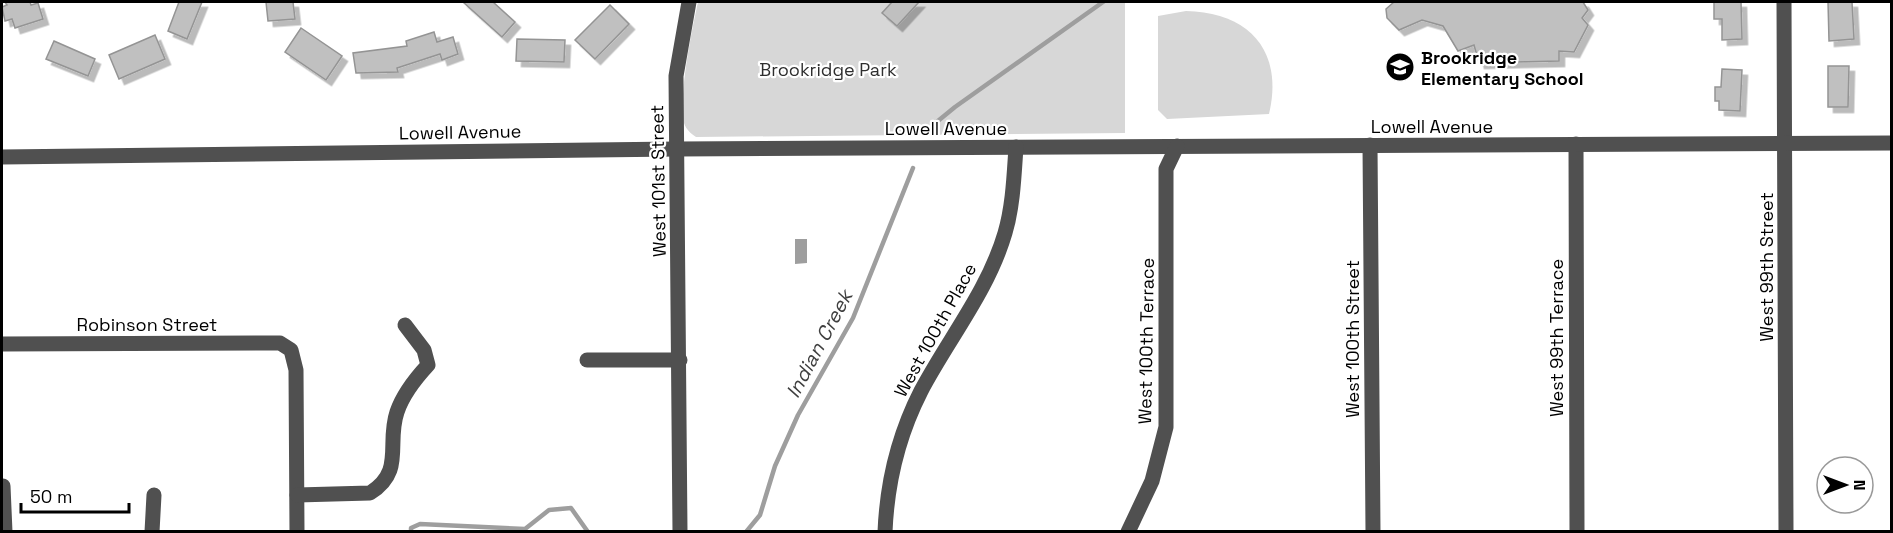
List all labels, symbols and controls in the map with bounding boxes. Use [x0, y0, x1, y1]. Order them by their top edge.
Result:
place label: Brookridge Elementary School [1421, 46, 1584, 90]
school or university icon: Brookridge Elementary School [1384, 51, 1416, 83]
park label: Brookridge Park [759, 58, 897, 81]
street label: West 101st Street [645, 105, 671, 257]
street label: Lowell Avenue [1371, 115, 1493, 138]
street label: Lowell Avenue [885, 117, 1007, 140]
street label: Lowell Avenue [399, 119, 521, 145]
street label: West 99th Street [1755, 192, 1778, 342]
street label: West 100th Terrace [1133, 257, 1159, 425]
street label: West 100th Place [889, 259, 981, 401]
street label: West 99th Terrace [1545, 259, 1568, 417]
street label: West 100th Street [1341, 260, 1364, 418]
water label: Indian Creek [780, 284, 859, 402]
street label: Robinson Street [77, 313, 217, 336]
north arrow [1815, 455, 1875, 515]
scale bar [21, 476, 129, 514]
text: N [1849, 480, 1870, 490]
text: 50 m [30, 485, 72, 508]

